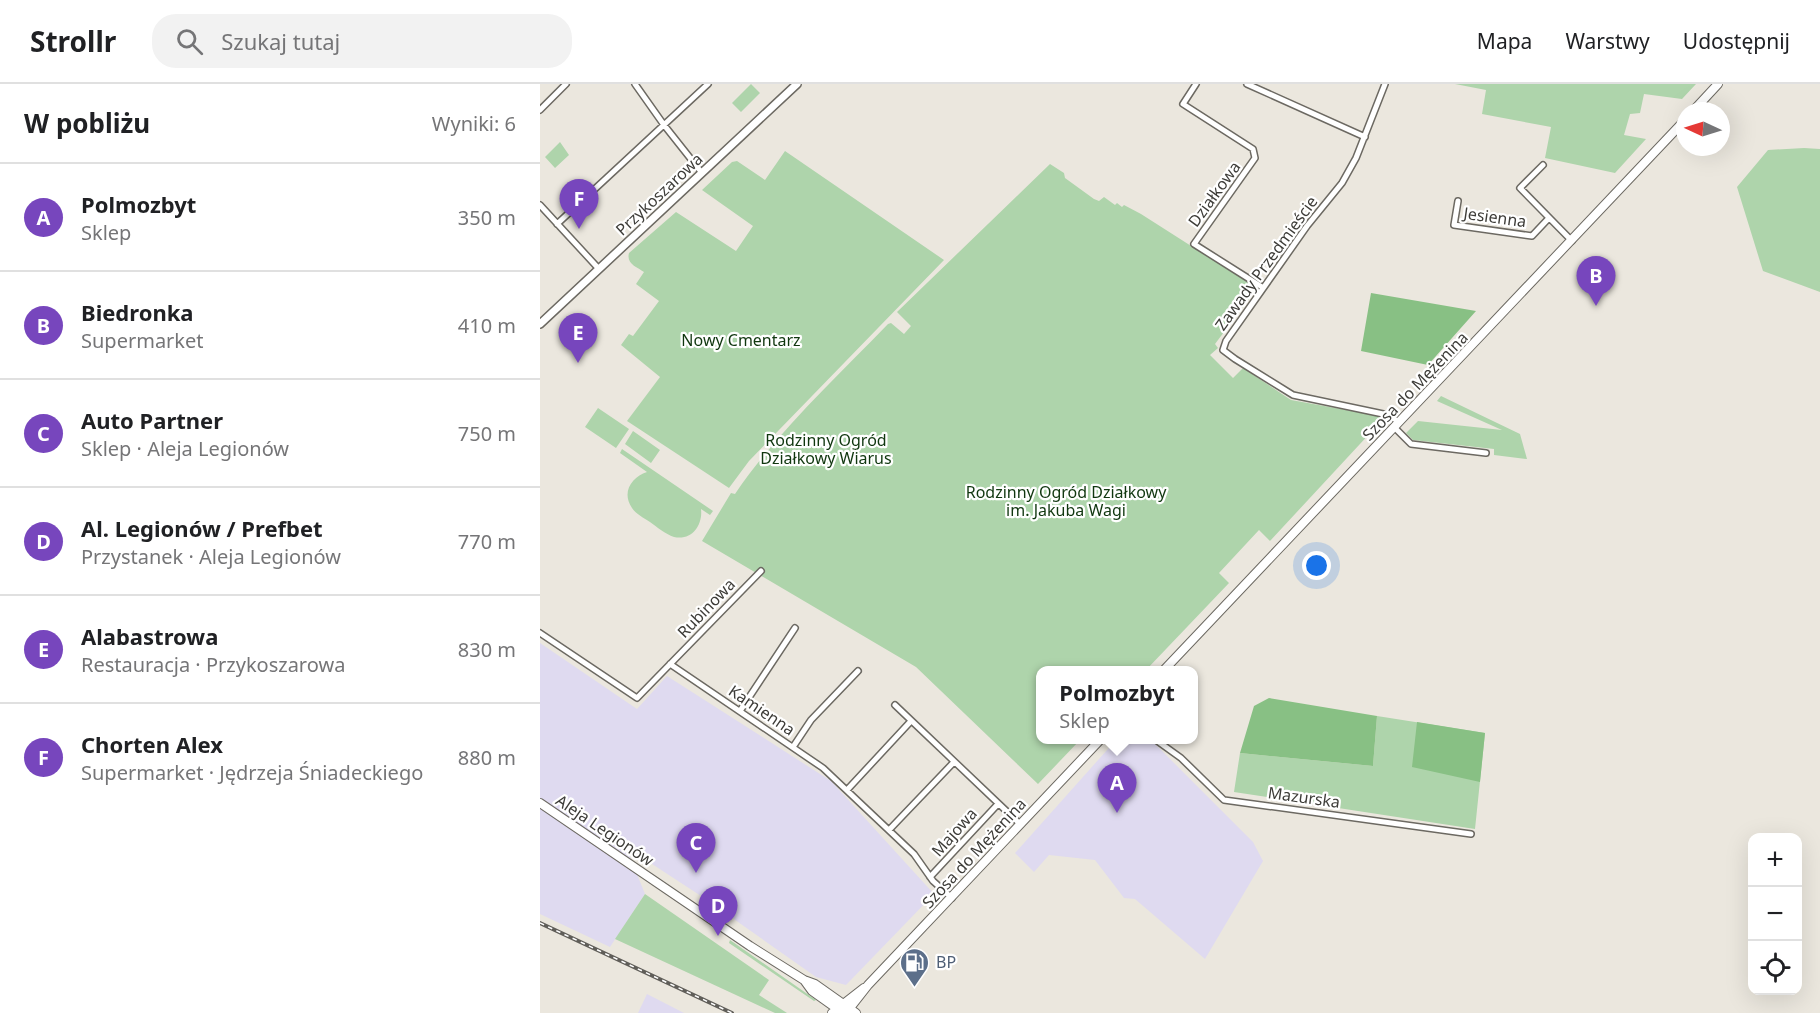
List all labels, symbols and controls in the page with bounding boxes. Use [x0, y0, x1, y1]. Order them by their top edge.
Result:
search box [152, 14, 572, 68]
text: Strollr [30, 22, 116, 60]
icon: search [173, 25, 206, 58]
text: Szukaj tutaj [221, 26, 340, 56]
text: Mapa [1477, 27, 1532, 55]
text: Warstwy [1565, 27, 1650, 55]
text: Udostępnij [1683, 27, 1790, 55]
north arrow [1676, 102, 1730, 156]
text: W pobliżu [24, 105, 150, 141]
text: Wyniki: 6 [432, 110, 516, 137]
street label: Przykoszarowa [611, 148, 707, 240]
street label: Działkowa [1183, 157, 1245, 231]
pin: F [560, 180, 598, 229]
text: Polmozbyt [81, 189, 196, 219]
street label: Zawady Przedmieście [1210, 191, 1322, 335]
street label: Jesienna [1460, 201, 1528, 232]
text: A [37, 204, 50, 231]
text: 350 m [458, 204, 516, 231]
text: Sklep [81, 219, 131, 246]
pin: B [1576, 256, 1616, 306]
text: Biedronka [81, 297, 194, 327]
text: B [37, 312, 50, 339]
text: 410 m [458, 312, 516, 339]
pin: E [558, 314, 597, 363]
text: Supermarket [81, 327, 204, 354]
street label: Szosa do Mężenina [1357, 327, 1473, 445]
park label: Nowy Cmentarz [681, 329, 801, 351]
text: Auto Partner [81, 405, 223, 435]
text: C [37, 420, 50, 447]
text: 750 m [458, 420, 516, 447]
park label: Rodzinny Ogród Działkowy Wiarus [760, 429, 892, 469]
text: Sklep · Aleja Legionów [81, 435, 289, 462]
park label: Rodzinny Ogród Działkowy im. Jakuba Wagi [966, 481, 1167, 521]
text: Al. Legionów / Prefbet [81, 513, 323, 543]
text: D [36, 528, 51, 555]
text: 770 m [458, 528, 516, 555]
text: Przystanek · Aleja Legionów [81, 543, 341, 570]
your location [1302, 551, 1331, 580]
street label: Rubinowa [672, 574, 740, 642]
text: Alabastrowa [81, 621, 218, 651]
text: E [38, 636, 49, 663]
text: 830 m [458, 636, 516, 663]
text: Restauracja · Przykoszarowa [81, 651, 345, 678]
popup [1036, 666, 1198, 744]
text: Polmozbyt [1059, 677, 1175, 707]
street label: Kamienna [724, 680, 800, 740]
text: Sklep [1059, 707, 1110, 734]
text: Chorten Alex [81, 729, 223, 759]
text: F [38, 744, 49, 771]
text: 880 m [458, 744, 516, 771]
text: Supermarket · Jędrzeja Śniadeckiego [81, 759, 423, 786]
pin: A [1098, 764, 1136, 813]
street label: Mazurska [1266, 781, 1342, 813]
street label: Aleja Legionów [552, 789, 659, 871]
street label: Szosa do Mężenina [917, 793, 1031, 913]
street label: Majowa [926, 803, 982, 861]
pin: C [676, 824, 716, 873]
map controls [1748, 833, 1802, 995]
button: + [1748, 833, 1802, 887]
pin: D [698, 886, 738, 936]
button: − [1748, 887, 1802, 941]
button: locate [1748, 941, 1802, 995]
fuel station icon: BP [899, 946, 931, 988]
place label: BP [936, 951, 956, 973]

